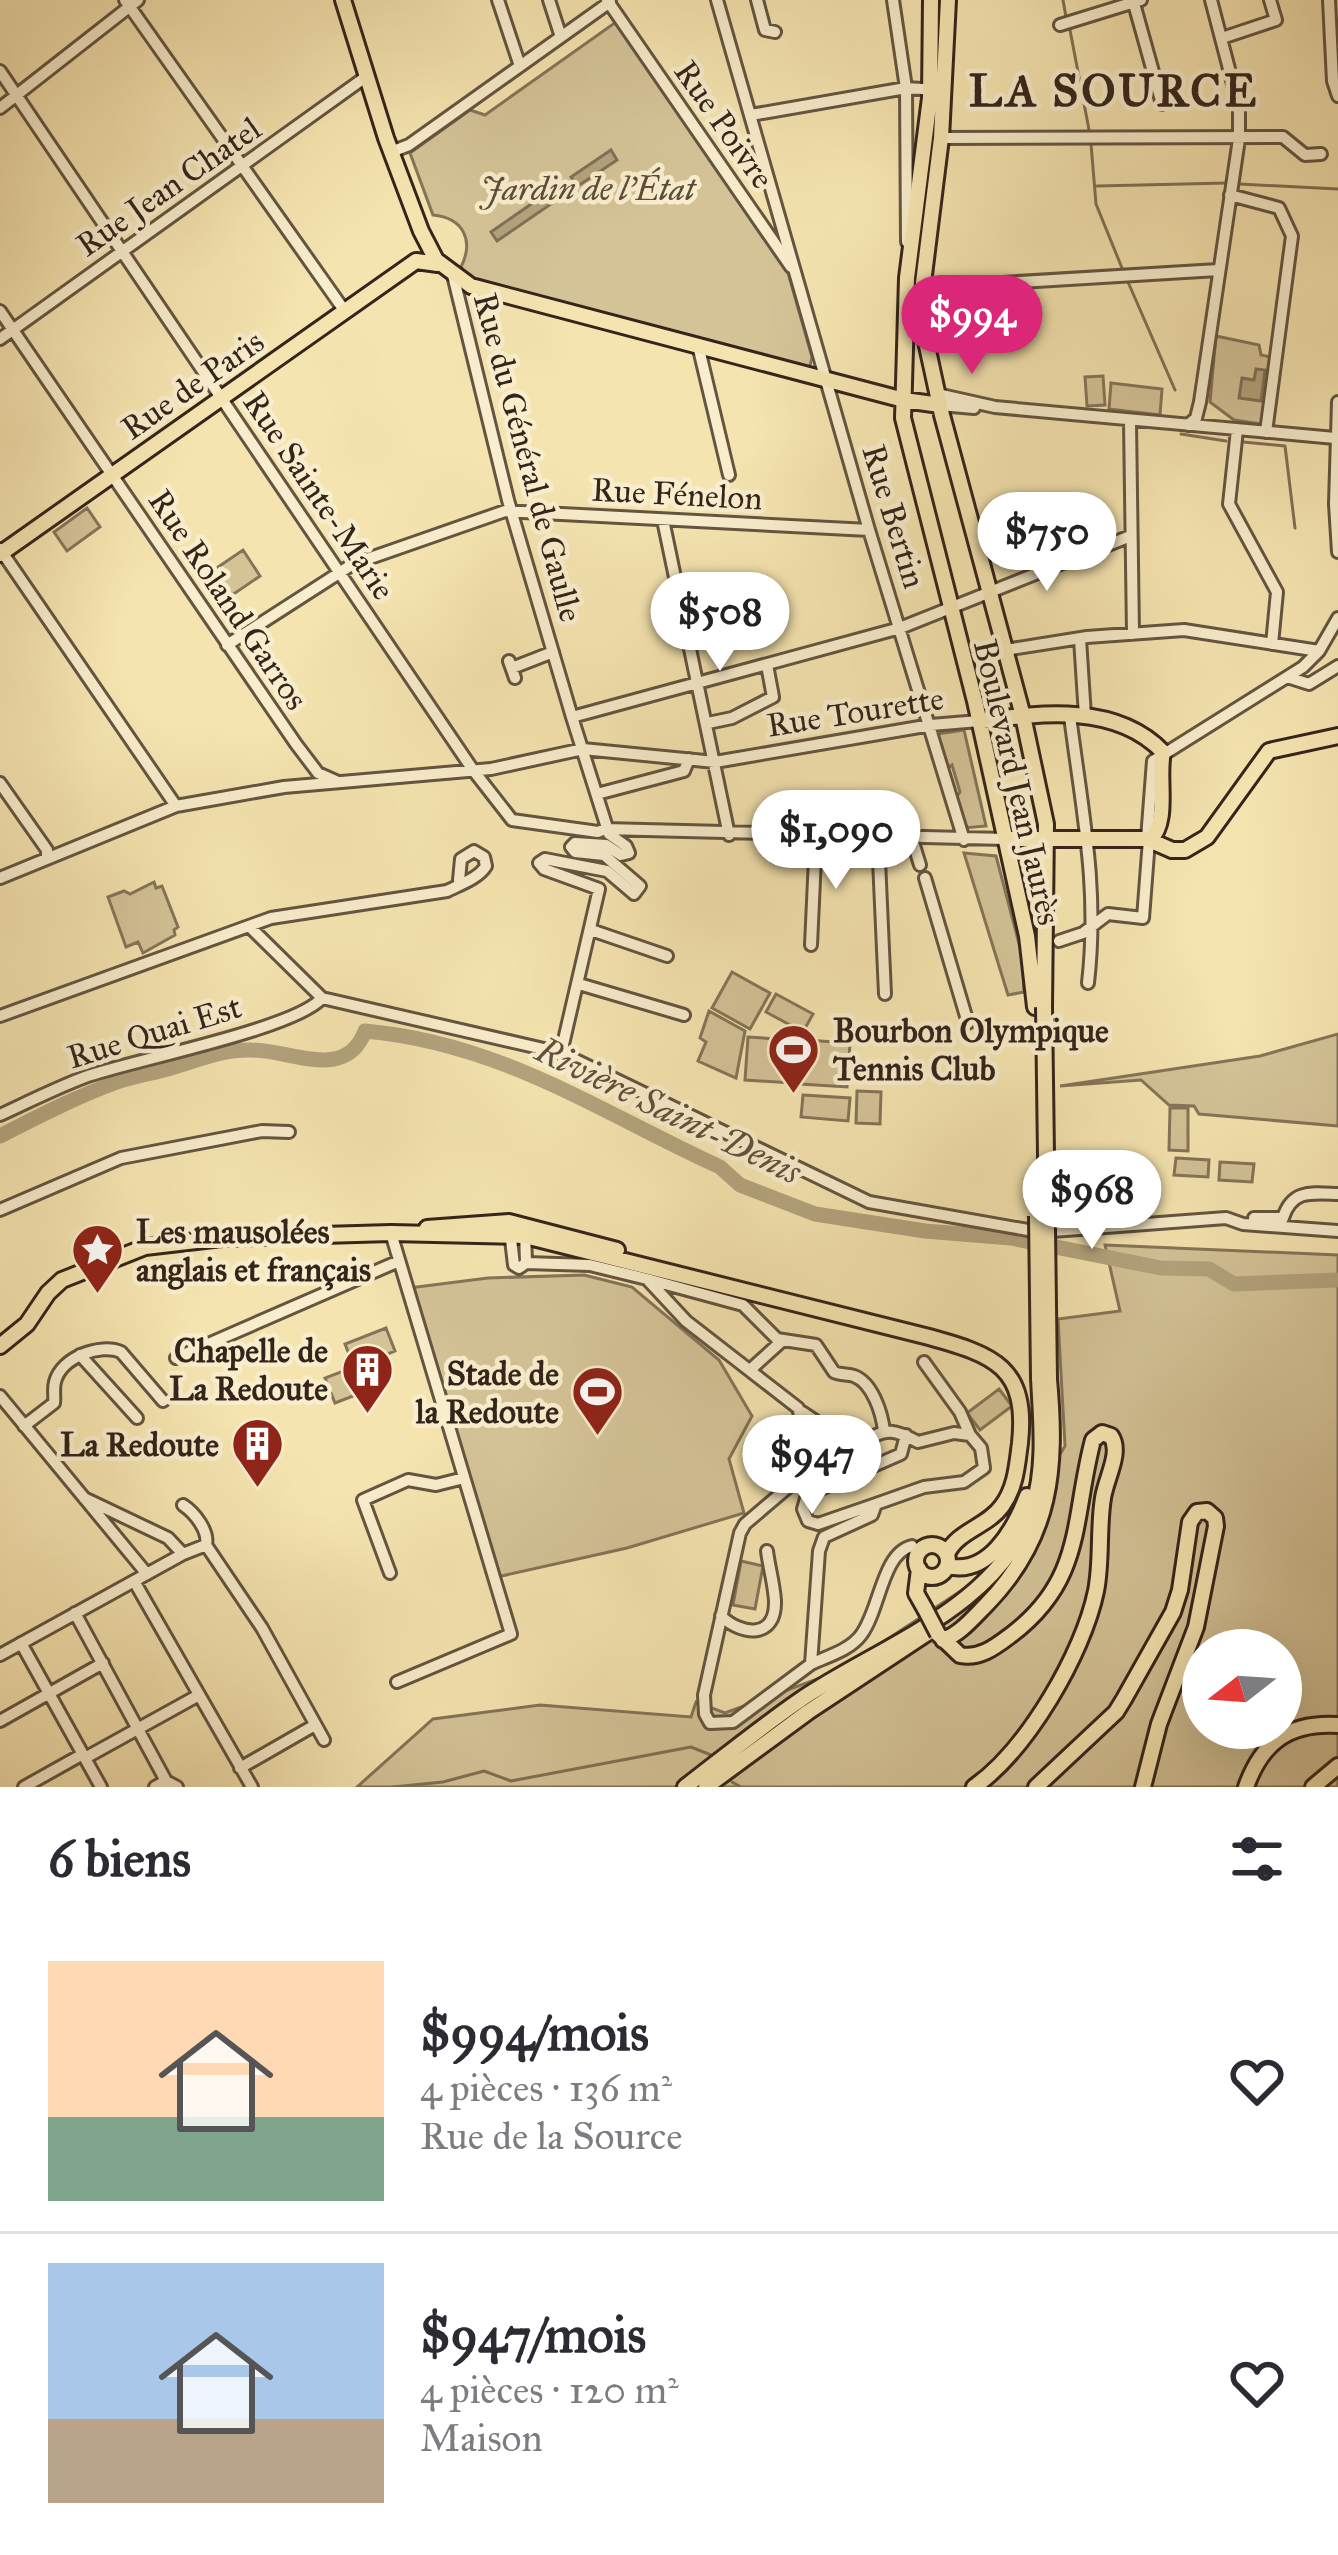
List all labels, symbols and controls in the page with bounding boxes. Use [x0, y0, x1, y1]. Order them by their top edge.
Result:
street label: Rue Poivre [666, 53, 783, 196]
district label: LA SOURCE [969, 63, 1259, 118]
street label: Rue Jean Chatel [69, 108, 269, 266]
park label: Jardin de l'État [479, 167, 697, 210]
pin: $994 [901, 275, 1043, 377]
street label: Rue du Général de Gaulle [465, 288, 591, 626]
text: $994 [928, 290, 1016, 338]
street label: Rue de Paris [114, 321, 271, 448]
street label: Rue Sainte-Marie [235, 384, 404, 607]
street label: Rue Bertin [853, 440, 935, 593]
street label: Rue Fénelon [590, 470, 764, 518]
street label: Rue Roland Garros [140, 482, 317, 717]
pin: $750 [976, 492, 1118, 594]
text: $750 [1004, 507, 1090, 555]
pin: $508 [649, 572, 791, 674]
text: $508 [678, 587, 762, 635]
street label: Boulevard Jean Jaurès [964, 636, 1069, 929]
street label: Rue Tourette [764, 678, 947, 746]
pin: $1,090 [738, 790, 934, 892]
text: $1,090 [778, 805, 894, 853]
street label: Rue Quai Est [62, 986, 246, 1077]
place label: Bourbon Olympique Tennis Club [833, 1011, 1109, 1089]
sports icon: Bourbon Olympique Tennis Club [766, 1021, 822, 1095]
water label: Rivière Saint-Denis [527, 1027, 809, 1194]
pin: $968 [1021, 1150, 1163, 1252]
text: $968 [1049, 1165, 1135, 1213]
place label: Les mausolées anglais et français [136, 1212, 371, 1291]
place icon: Les mausolées anglais et français [69, 1222, 125, 1296]
place label: Chapelle de La Redoute [169, 1331, 328, 1409]
building icon: Chapelle de La Redoute [339, 1341, 395, 1415]
place label: Stade de la Redoute [415, 1354, 559, 1432]
sports icon: Stade de la Redoute [570, 1364, 626, 1438]
pin: $947 [741, 1415, 883, 1517]
building icon: La Redoute [230, 1416, 286, 1490]
place label: La Redoute [60, 1425, 219, 1465]
text: $947 [769, 1430, 855, 1478]
north arrow [1182, 1629, 1302, 1749]
map controls [1182, 1629, 1302, 1749]
icon: filters [1224, 1826, 1290, 1892]
text: 6 biens [48, 1828, 191, 1890]
text: $994/mois [420, 2002, 649, 2064]
icon: home [144, 2009, 288, 2153]
icon: heart [1224, 2048, 1290, 2114]
text: 4 pièces · 136 m² [420, 2064, 672, 2112]
text: Rue de la Source [420, 2112, 682, 2160]
text: $947/mois [420, 2304, 646, 2366]
icon: home [144, 2311, 288, 2455]
icon: heart [1224, 2350, 1290, 2416]
text: 4 pièces · 120 m² [420, 2366, 679, 2414]
text: Maison [420, 2414, 543, 2462]

